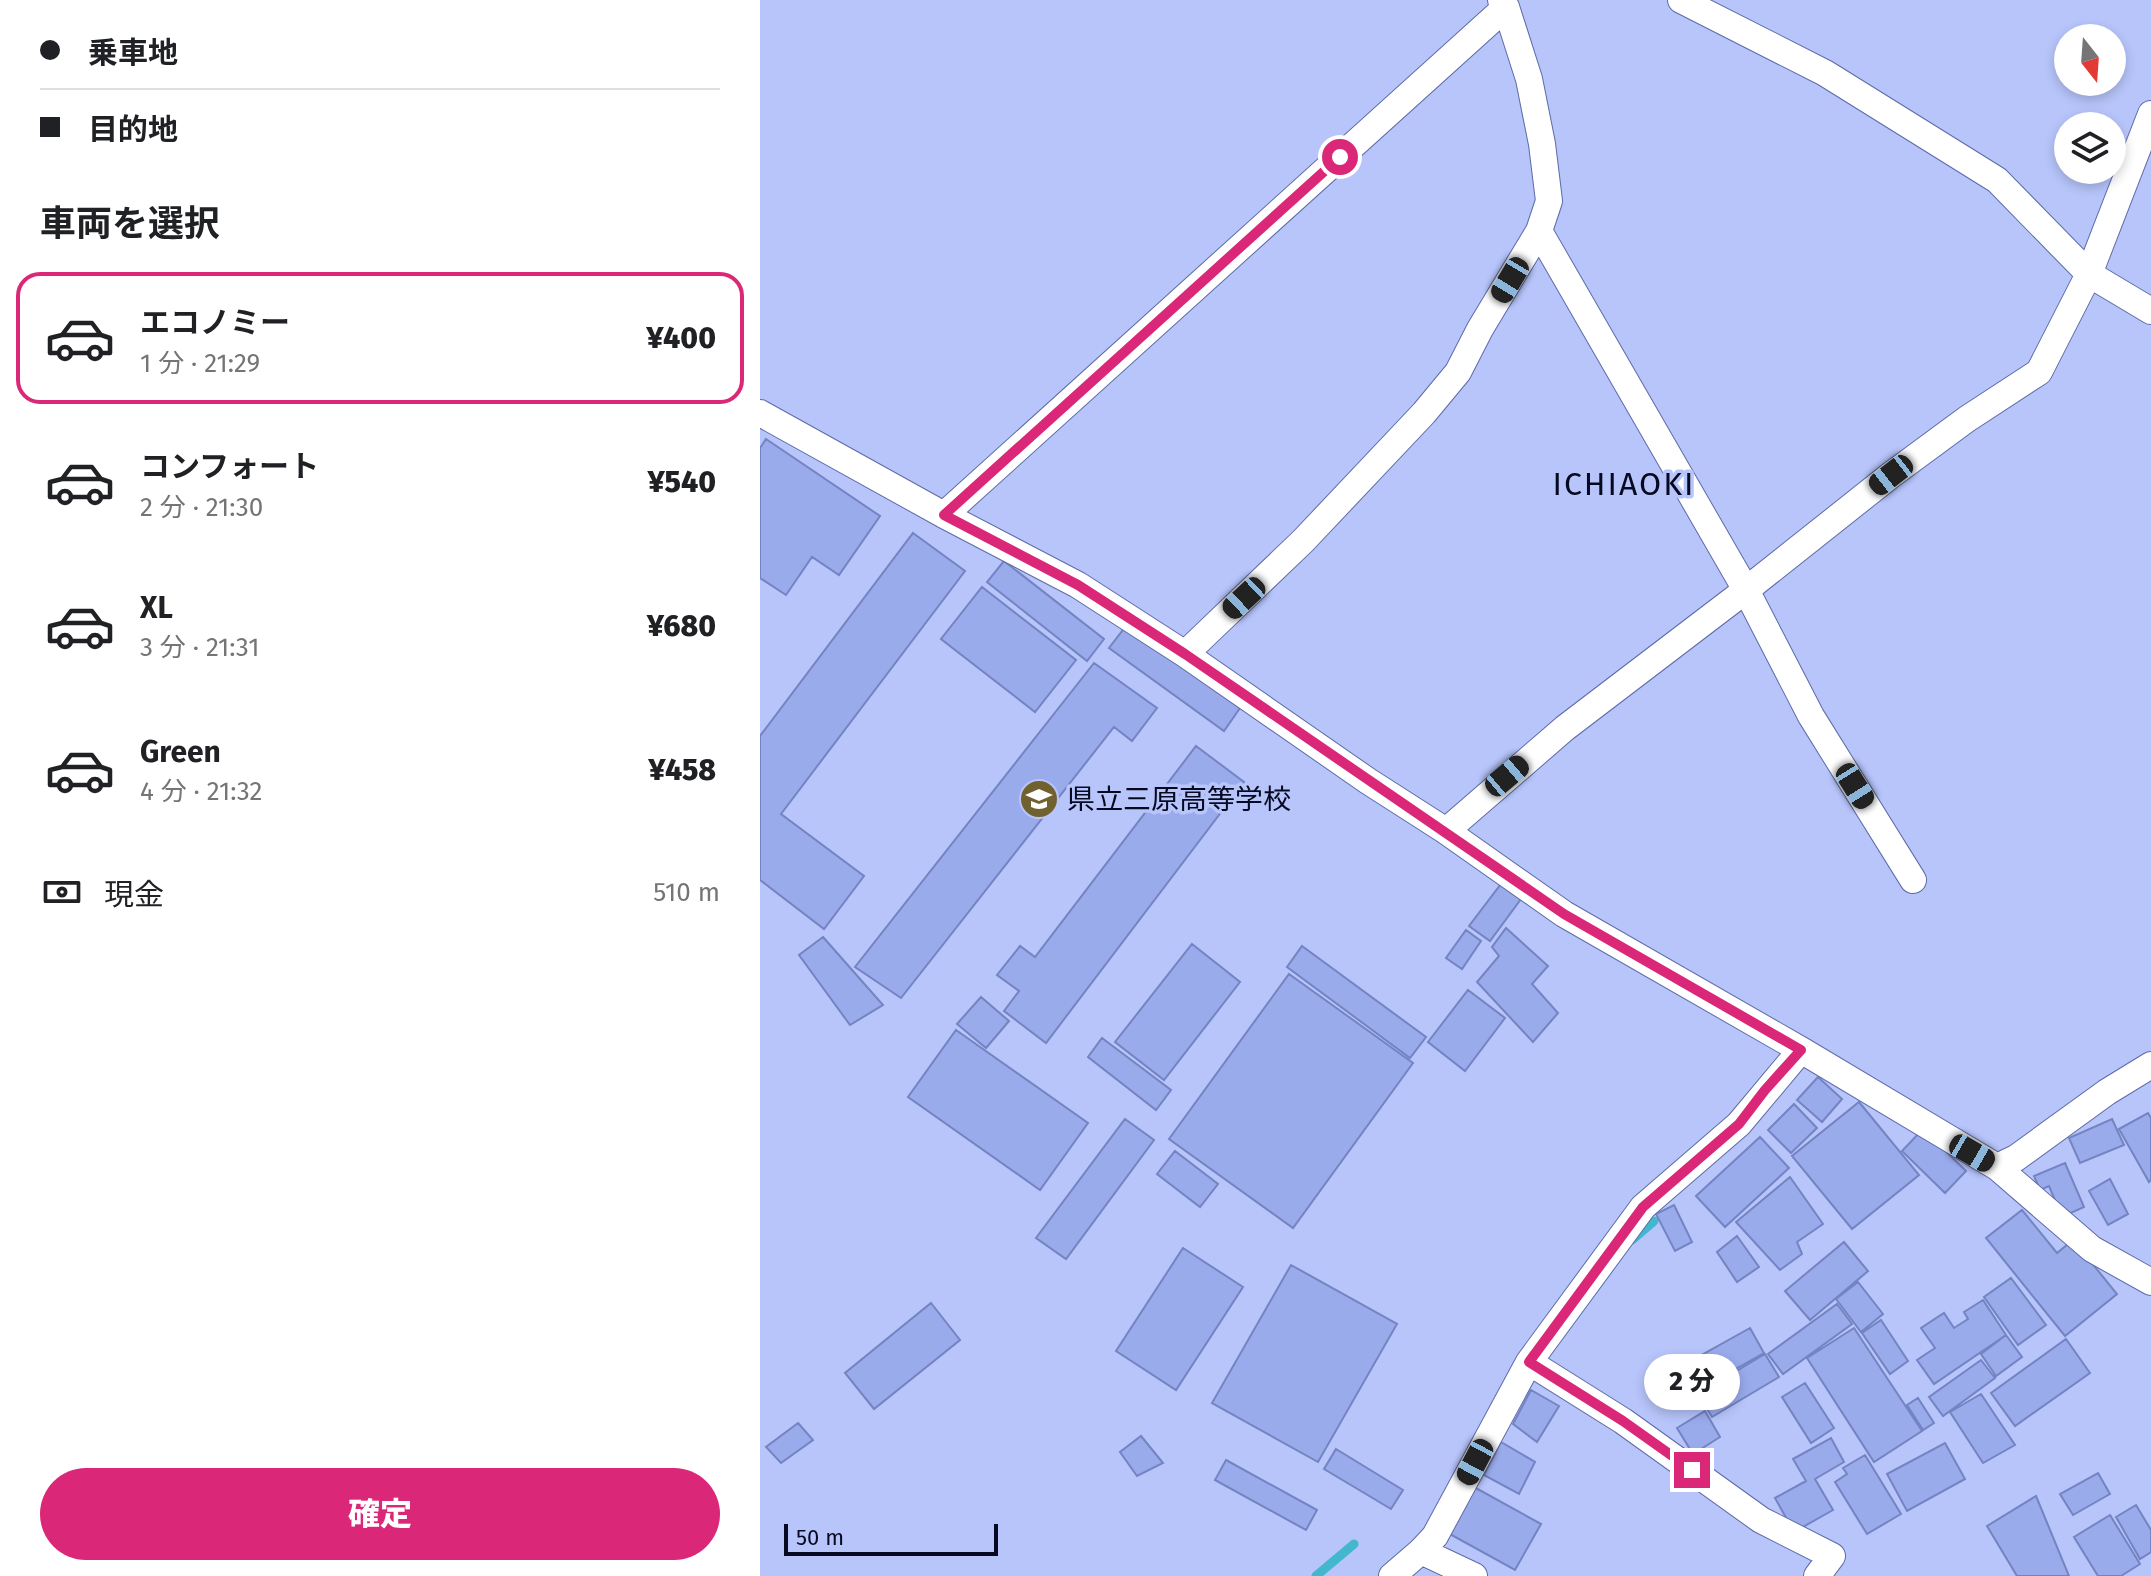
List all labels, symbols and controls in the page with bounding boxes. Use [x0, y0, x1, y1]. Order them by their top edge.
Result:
north arrow [2054, 24, 2126, 96]
map controls [2054, 24, 2126, 184]
text: 乗車地 [88, 35, 178, 71]
text: 目的地 [88, 112, 178, 148]
button: layers [2054, 112, 2126, 184]
route start [1322, 139, 1358, 175]
text: 車両を選択 [40, 202, 220, 246]
car [1487, 253, 1533, 307]
icon: car [44, 302, 116, 374]
text: エコノミー [140, 305, 290, 341]
text: ¥400 [646, 320, 716, 356]
text: 1 分 · 21:29 [140, 348, 260, 379]
icon: car [44, 446, 116, 518]
text: コンフォート [140, 449, 319, 485]
car [1865, 451, 1917, 499]
text: ¥540 [648, 464, 716, 500]
district label: ICHIAOKI [1552, 465, 1696, 503]
text: 2 分 · 21:30 [140, 492, 263, 523]
car [1218, 573, 1270, 623]
icon: car [44, 590, 116, 662]
text: XL [140, 590, 173, 626]
text: ¥680 [647, 608, 716, 644]
text: 3 分 · 21:31 [140, 632, 259, 663]
icon: car [44, 734, 116, 806]
text: Green [140, 734, 221, 770]
car [1481, 751, 1533, 801]
text: ¥458 [648, 752, 716, 788]
car [1832, 759, 1878, 813]
text: 4 分 · 21:32 [140, 776, 262, 807]
school or university icon: 県立三原高等学校 [1018, 778, 1060, 820]
place label: 県立三原高等学校 [1067, 783, 1291, 816]
icon: cash [40, 870, 84, 914]
text: 現金 [104, 877, 164, 913]
text: 510 m [653, 877, 720, 908]
car [1945, 1131, 1999, 1175]
callout: 2 分 [1644, 1354, 1740, 1410]
text: 2 分 [1669, 1366, 1715, 1397]
car [1453, 1435, 1497, 1489]
route end [1674, 1452, 1710, 1488]
button: 確定 [40, 1468, 720, 1560]
scale bar [784, 1520, 998, 1556]
text: 50 m [796, 1524, 844, 1551]

